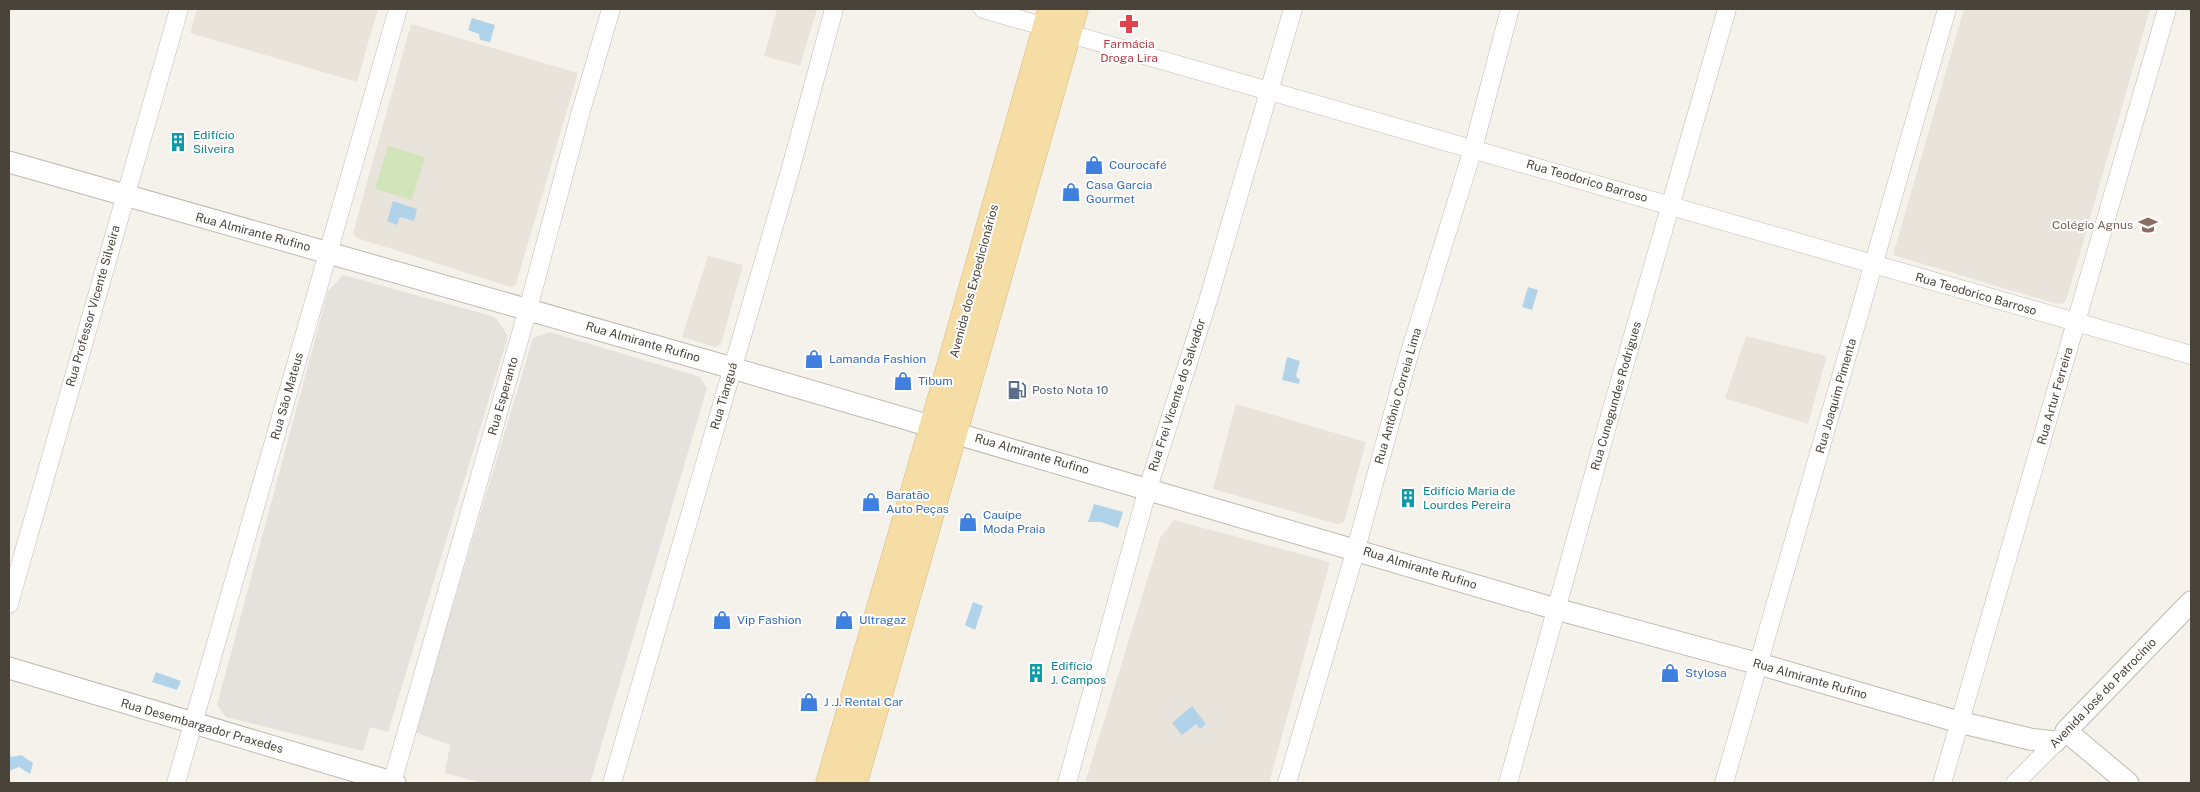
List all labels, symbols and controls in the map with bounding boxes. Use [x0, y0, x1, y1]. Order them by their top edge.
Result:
pharmacy icon: Farmácia Droga Lira [1118, 13, 1140, 35]
place label: Farmácia Droga Lira [1100, 37, 1158, 65]
place label: Edifício Silveira [193, 128, 235, 156]
building icon: Edifício Silveira [167, 131, 189, 153]
shop icon: Courocafé [1083, 154, 1105, 176]
street label: Rua Teodorico Barroso [1525, 157, 1650, 205]
place label: Courocafé [1109, 158, 1167, 172]
place label: Casa Garcia Gourmet [1086, 178, 1152, 206]
shop icon: Casa Garcia Gourmet [1060, 181, 1082, 203]
street label: Avenida dos Expedicionários [947, 203, 1001, 359]
street label: Rua Almirante Rufino [194, 210, 312, 254]
school or university icon: Colégio Agnus [2137, 214, 2159, 236]
place label: Colégio Agnus [2052, 218, 2133, 232]
street label: Rua Professor Vicente Silveira [63, 224, 123, 388]
street label: Rua Teodorico Barroso [1914, 270, 2039, 318]
street label: Rua Frei Vicente do Salvador [1146, 317, 1208, 473]
street label: Rua Almirante Rufino [584, 319, 702, 365]
street label: Rua Cunegundes Rodrigues [1588, 320, 1644, 472]
street label: Rua Antônio Correia Lima [1372, 326, 1424, 466]
street label: Rua Joaquim Pimenta [1813, 337, 1859, 455]
street label: Rua Artur Ferreira [2034, 346, 2076, 446]
shop icon: Lamanda Fashion [803, 348, 825, 370]
street label: Rua São Mateus [268, 351, 306, 441]
place label: Lamanda Fashion [829, 352, 926, 366]
street label: Rua Esperanto [485, 355, 521, 437]
street label: Rua Tianguá [708, 361, 740, 431]
shop icon: Tibum [892, 370, 914, 392]
place label: Tibum [918, 374, 953, 388]
fuel station icon: Posto Nota 10 [1006, 379, 1028, 401]
place label: Posto Nota 10 [1032, 383, 1108, 397]
street label: Rua Almirante Rufino [973, 431, 1091, 477]
place label: Edifício Maria de Lourdes Pereira [1423, 484, 1516, 512]
building icon: Edifício Maria de Lourdes Pereira [1397, 487, 1419, 509]
place label: Baratão Auto Peças [886, 488, 949, 516]
shop icon: Baratão Auto Peças [860, 491, 882, 513]
place label: Cauípe Moda Praia [983, 508, 1045, 536]
shop icon: Cauípe Moda Praia [957, 511, 979, 533]
street label: Rua Almirante Rufino [1361, 544, 1479, 592]
shop icon: Vip Fashion [711, 609, 733, 631]
shop icon: Ultragaz [833, 609, 855, 631]
place label: Vip Fashion [737, 613, 801, 627]
place label: Ultragaz [859, 613, 906, 627]
street label: Avenida José do Patrocínio [2047, 635, 2159, 751]
street label: Rua Almirante Rufino [1751, 656, 1869, 702]
place label: Edifício J. Campos [1051, 659, 1106, 687]
building icon: Edifício J. Campos [1025, 662, 1047, 684]
shop icon: Stylosa [1659, 662, 1681, 684]
place label: Stylosa [1685, 666, 1727, 680]
shop icon: J .J. Rental Car [798, 691, 820, 713]
place label: J .J. Rental Car [824, 695, 904, 709]
street label: Rua Desembargador Praxedes [119, 696, 285, 756]

